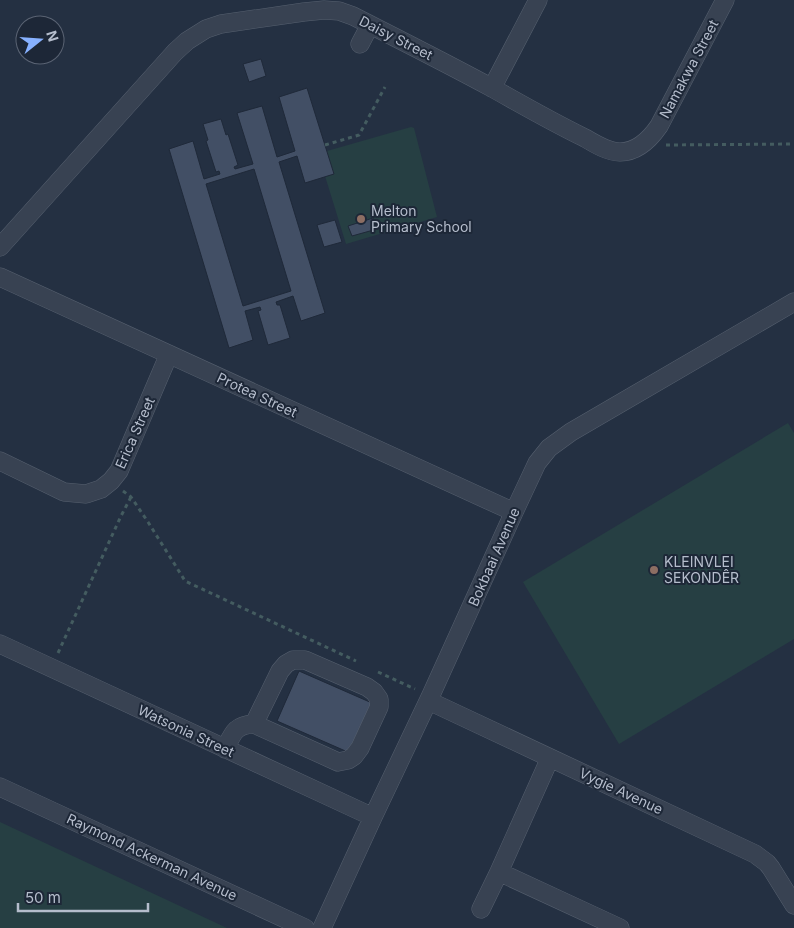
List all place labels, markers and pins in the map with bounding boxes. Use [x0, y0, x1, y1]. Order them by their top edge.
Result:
place label: Melton Primary School [371, 202, 472, 235]
marker: Melton Primary School [355, 213, 367, 225]
place label: KLEINVLEI SEKONDÊR [664, 553, 739, 586]
marker: KLEINVLEI SEKONDÊR [648, 564, 660, 576]

